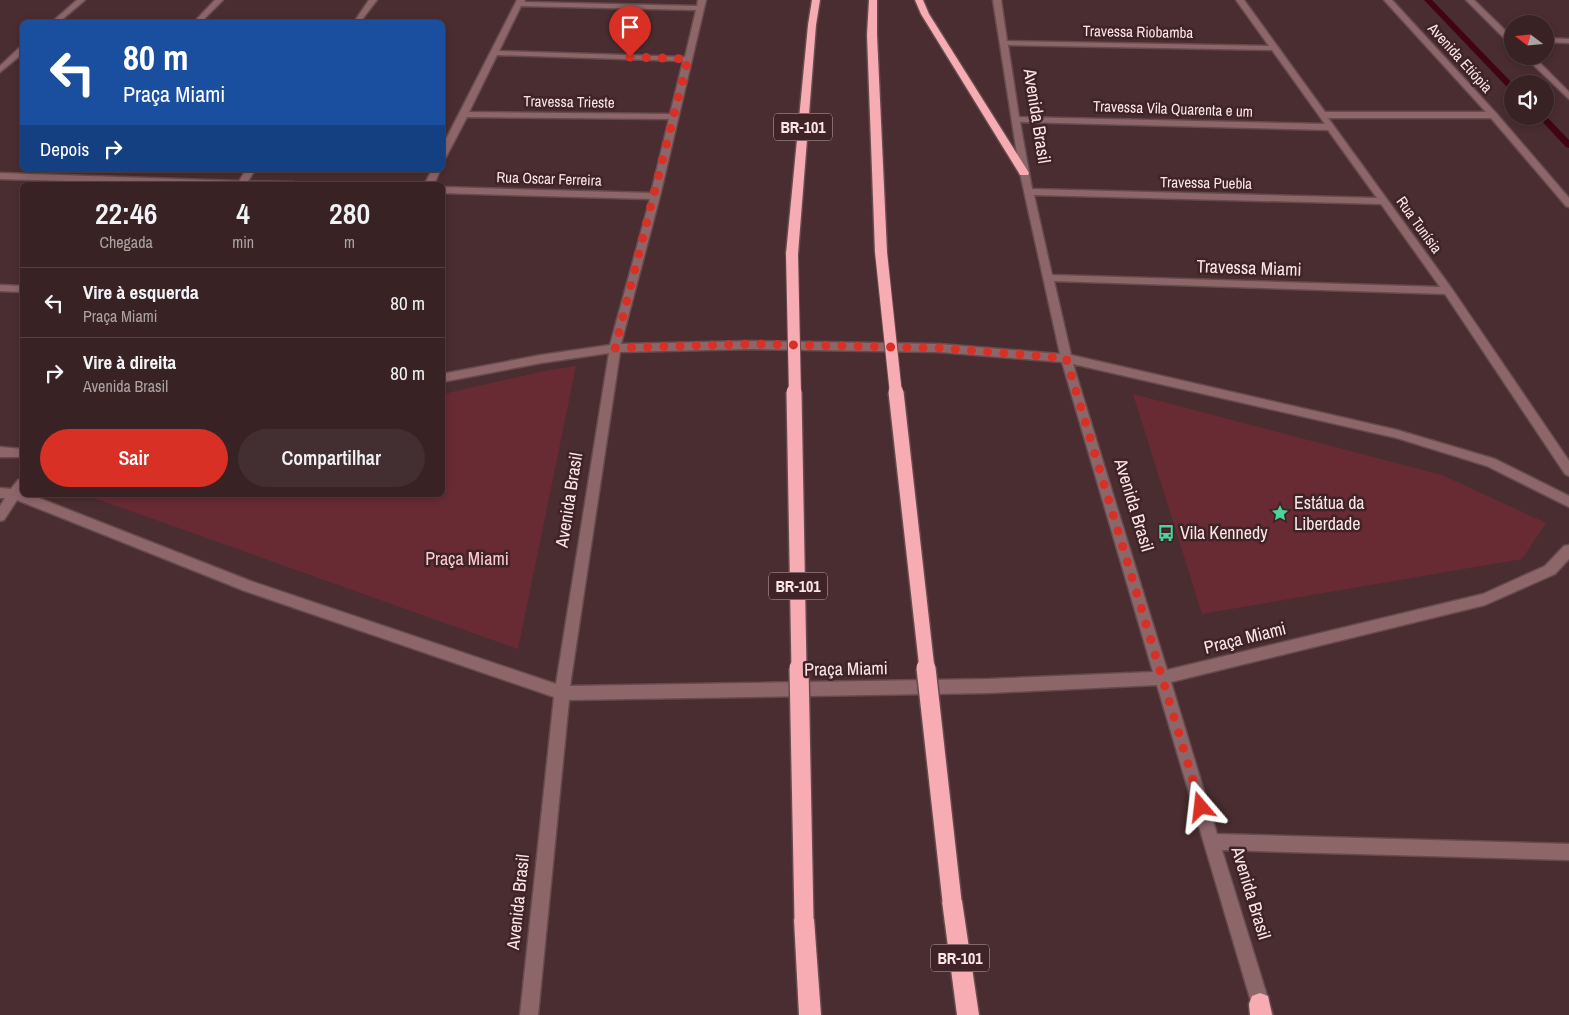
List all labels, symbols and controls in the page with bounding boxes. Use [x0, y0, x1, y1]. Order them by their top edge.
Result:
pin [609, 6, 651, 57]
icon: arrive [616, 13, 644, 41]
north arrow [1504, 15, 1554, 65]
map controls [1504, 15, 1554, 125]
street label: Avenida Etiópia [1423, 17, 1497, 97]
street label: Travessa Riobamba [1083, 20, 1193, 43]
text: 80 m [123, 34, 188, 81]
icon: left [40, 40, 105, 105]
street label: Avenida Brasil [1018, 66, 1057, 165]
button: sound [1504, 75, 1554, 125]
text: Praça Miami [123, 79, 225, 109]
street label: Travessa Trieste [523, 90, 615, 113]
street label: Travessa Vila Quarenta e um [1093, 95, 1253, 122]
road number: BR-101 [774, 114, 832, 140]
icon: right [99, 135, 127, 163]
text: Depois [40, 136, 89, 162]
street label: Rua Oscar Ferreira [496, 166, 602, 191]
street label: Travessa Puebla [1160, 171, 1252, 194]
street label: Rua Tunísia [1392, 192, 1447, 258]
text: 22:46 [95, 193, 157, 233]
text: 4 [236, 193, 250, 233]
text: 280 [329, 193, 370, 233]
text: Chegada [100, 231, 153, 253]
text: min [232, 231, 254, 253]
text: m [344, 231, 355, 253]
street label: Travessa Miami [1196, 253, 1302, 282]
text: Vire à esquerda [83, 279, 199, 305]
icon: left [40, 289, 68, 317]
text: 80 m [390, 290, 425, 316]
text: Praça Miami [83, 305, 157, 327]
text: Vire à direita [83, 349, 176, 375]
icon: right [40, 359, 68, 387]
text: 80 m [390, 360, 425, 386]
text: Avenida Brasil [83, 375, 168, 397]
button: Sair [40, 429, 228, 487]
button: Compartilhar [238, 429, 425, 487]
street label: Avenida Brasil [549, 451, 588, 550]
street label: Avenida Brasil [1108, 454, 1160, 554]
place label: Estátua da Liberdade [1294, 490, 1365, 536]
place icon: Estátua da Liberdade [1270, 503, 1290, 523]
place label: Vila Kennedy [1180, 520, 1268, 545]
bus stop icon: Vila Kennedy [1156, 523, 1176, 543]
park label: Praça Miami [425, 546, 509, 571]
road number: BR-101 [769, 572, 827, 600]
street label: Praça Miami [1201, 615, 1288, 660]
street label: Praça Miami [804, 655, 888, 682]
position arrow [1174, 780, 1226, 832]
street label: Avenida Brasil [1225, 842, 1277, 942]
street label: Avenida Brasil [500, 853, 535, 952]
road number: BR-101 [931, 944, 989, 971]

